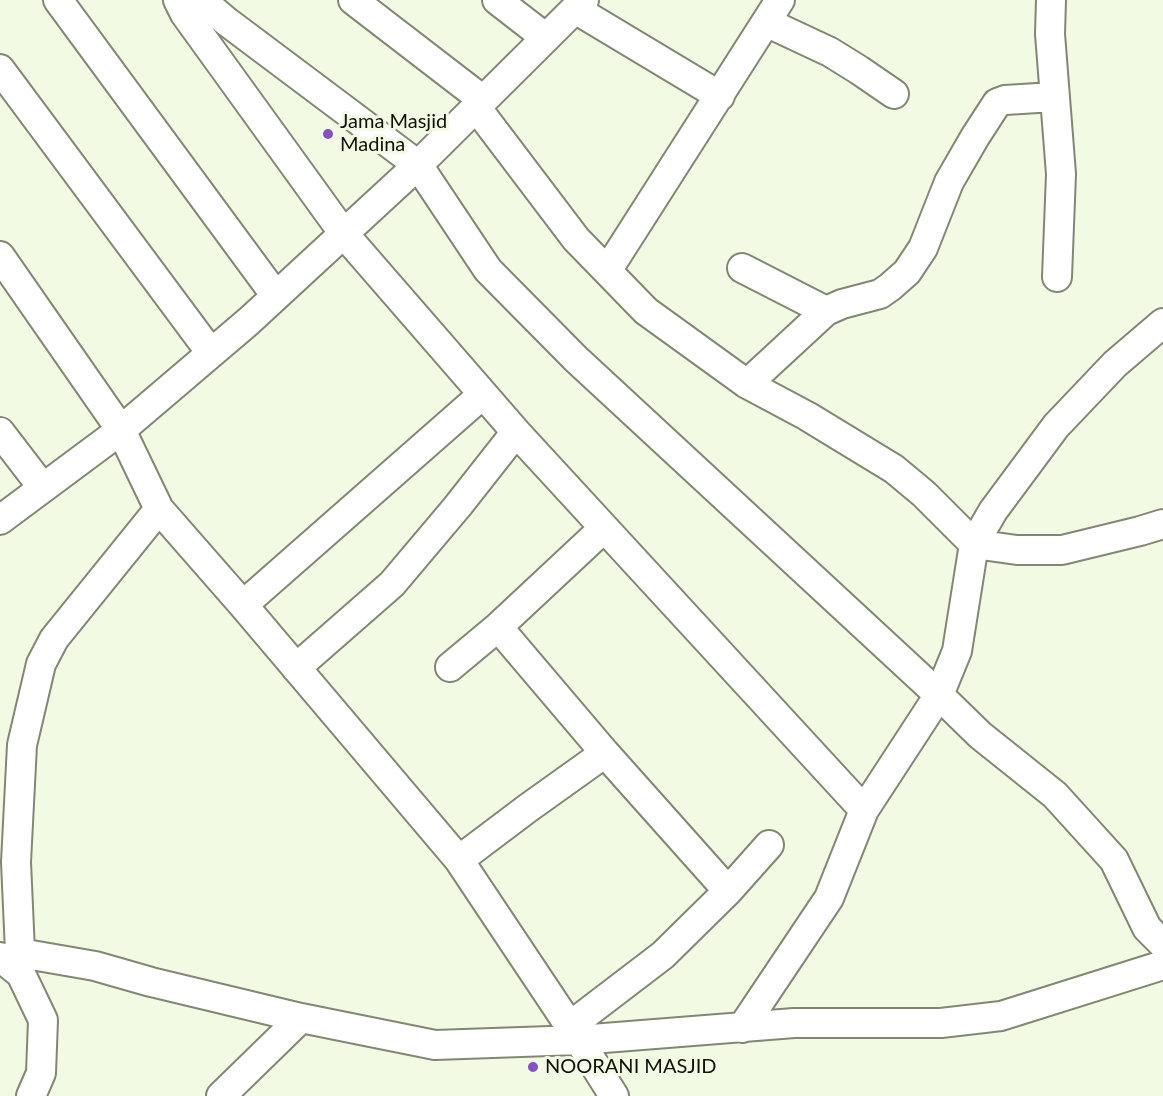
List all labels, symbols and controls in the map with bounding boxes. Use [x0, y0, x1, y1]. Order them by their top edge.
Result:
place label: Jama Masjid Madina [340, 110, 447, 157]
marker: Jama Masjid Madina [321, 127, 335, 141]
place label: NOORANI MASJID [545, 1055, 717, 1079]
marker: NOORANI MASJID [526, 1060, 540, 1074]

